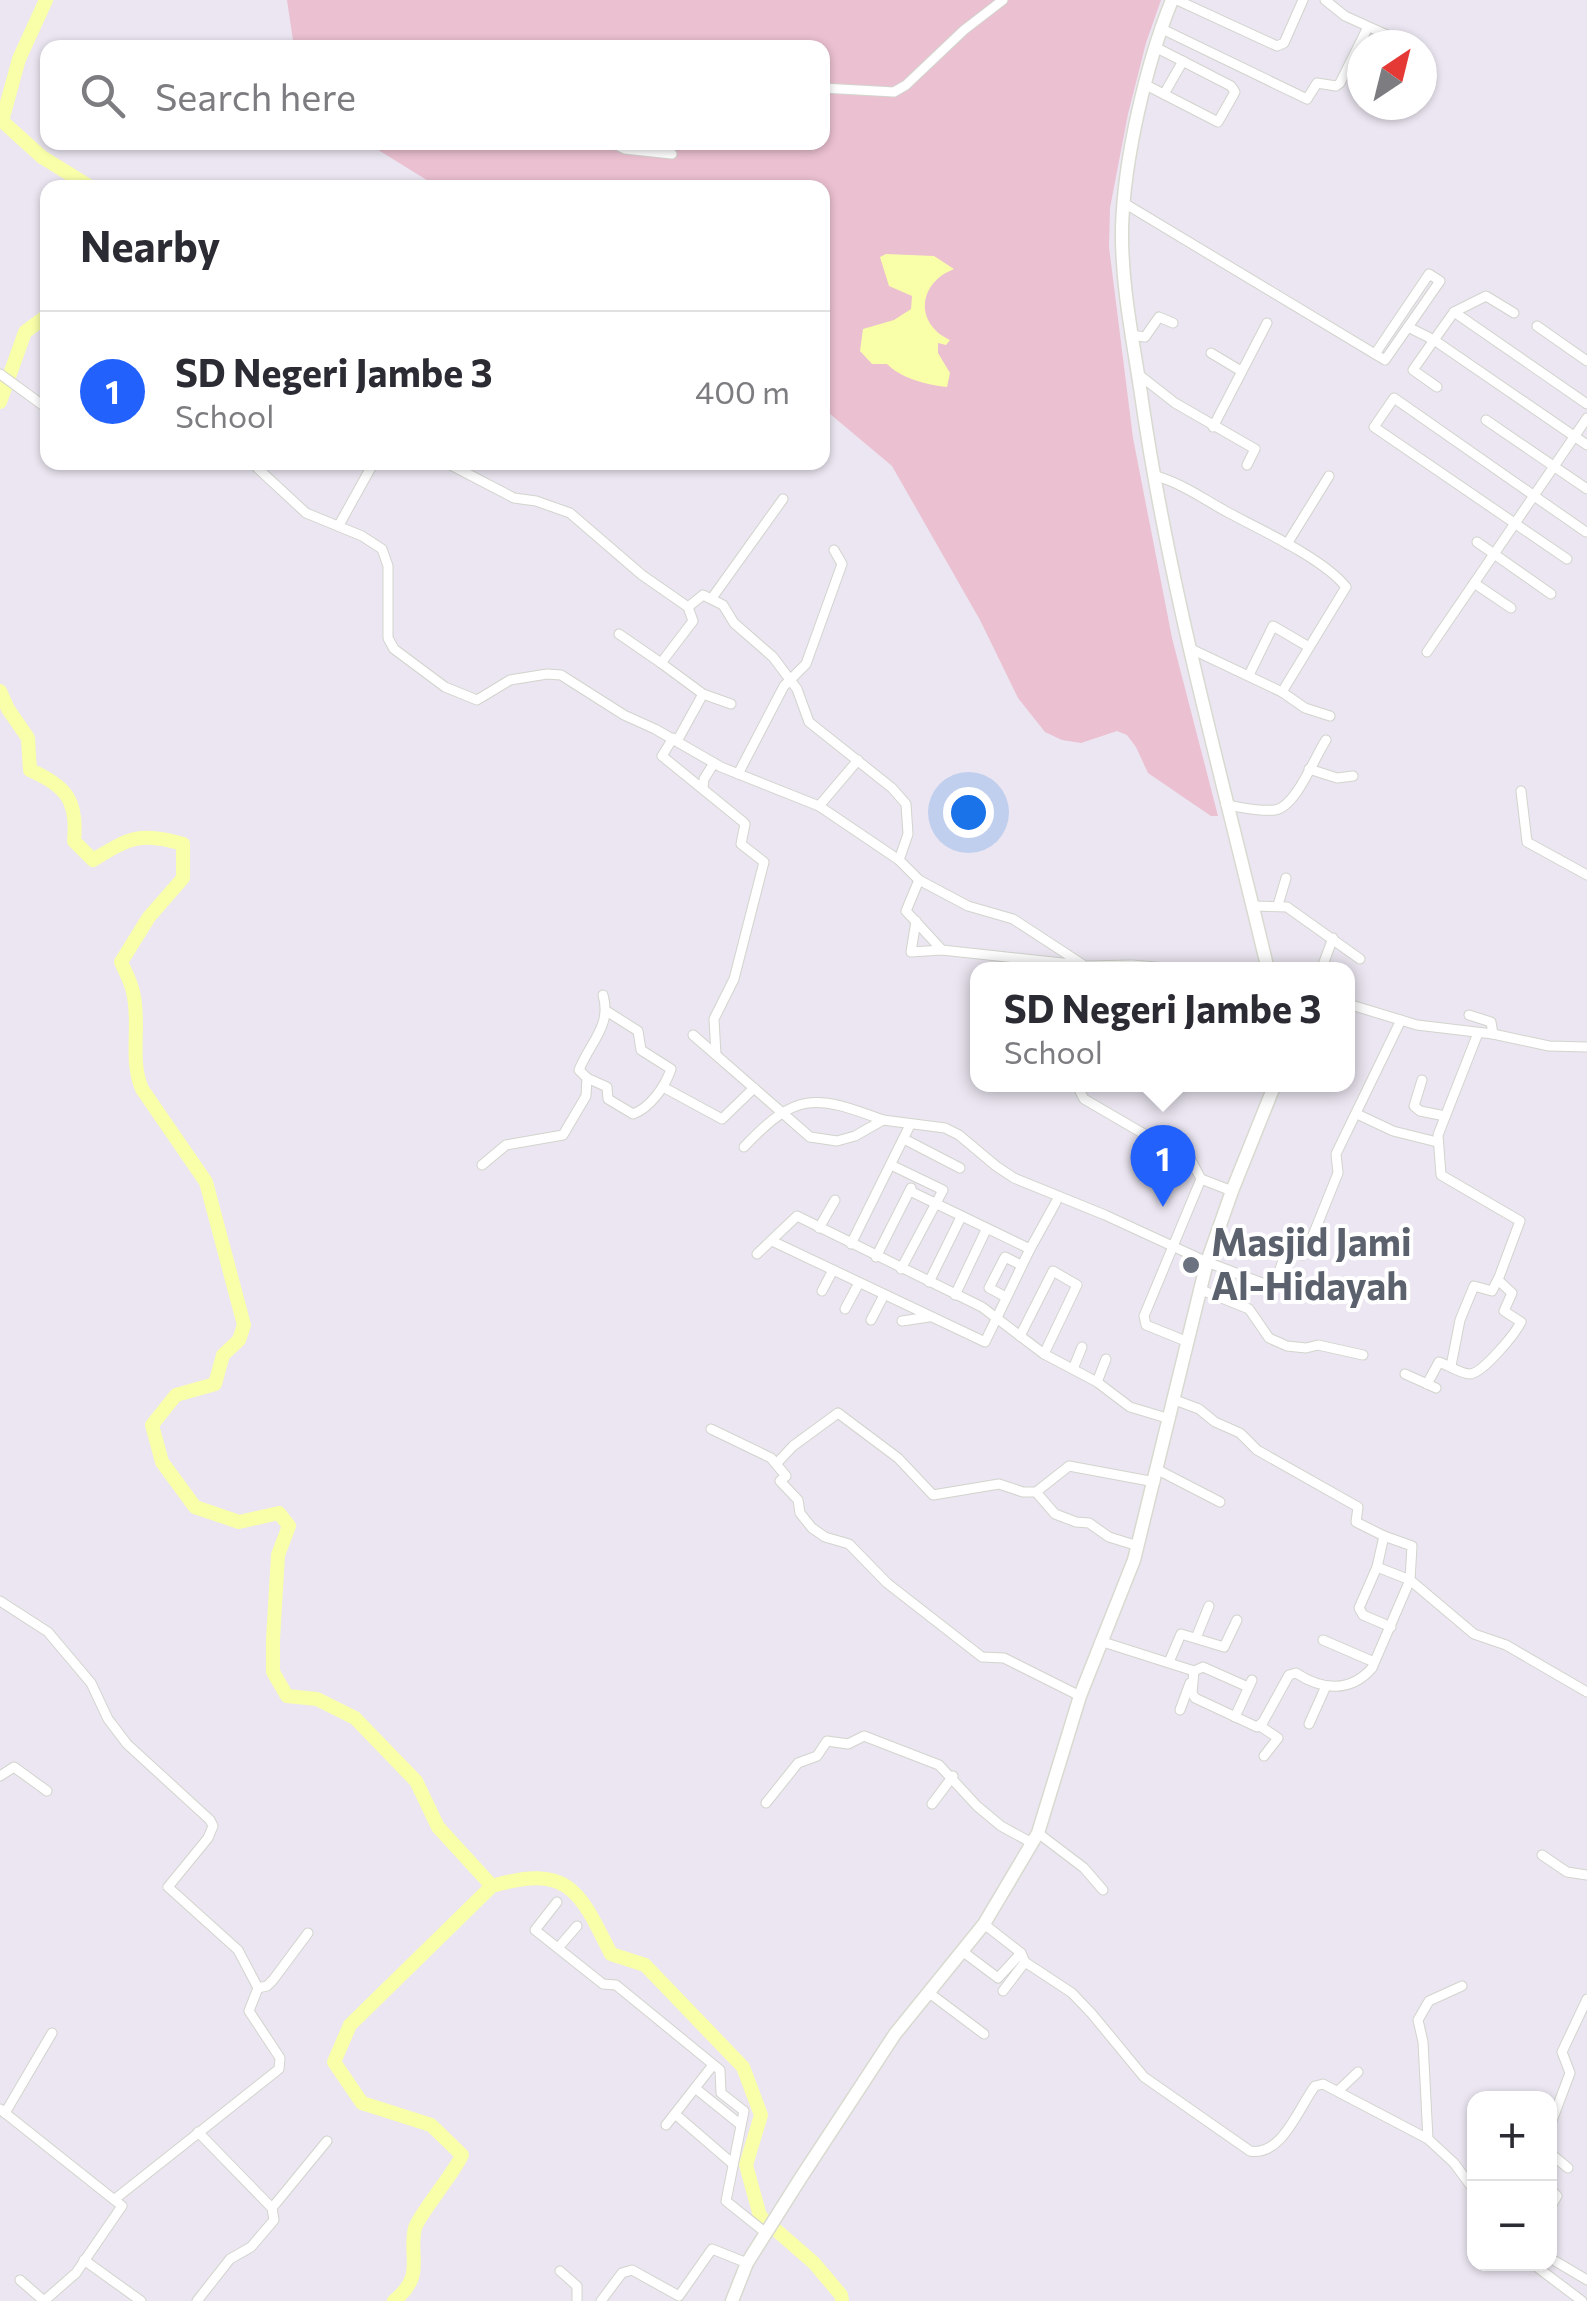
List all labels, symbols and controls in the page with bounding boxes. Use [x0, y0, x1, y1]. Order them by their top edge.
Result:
north arrow [1347, 30, 1437, 120]
search box [40, 40, 830, 150]
icon: search [75, 68, 130, 123]
text: Search here [155, 72, 356, 119]
text: Nearby [80, 219, 220, 271]
text: SD Negeri Jambe 3 [175, 348, 493, 395]
text: 1 [105, 371, 120, 411]
text: 400 m [695, 371, 790, 411]
text: School [175, 395, 274, 435]
your location [943, 787, 994, 838]
popup [970, 962, 1355, 1092]
text: SD Negeri Jambe 3 [1004, 984, 1321, 1031]
text: School [1004, 1031, 1103, 1071]
pin: 1 [1130, 1124, 1196, 1207]
place label: Masjid Jami Al-Hidayah [1211, 1217, 1412, 1308]
marker: Masjid Jami Al-Hidayah [1180, 1254, 1202, 1276]
map controls [1467, 2091, 1557, 2271]
button: + [1467, 2091, 1557, 2181]
button: − [1467, 2181, 1557, 2271]

